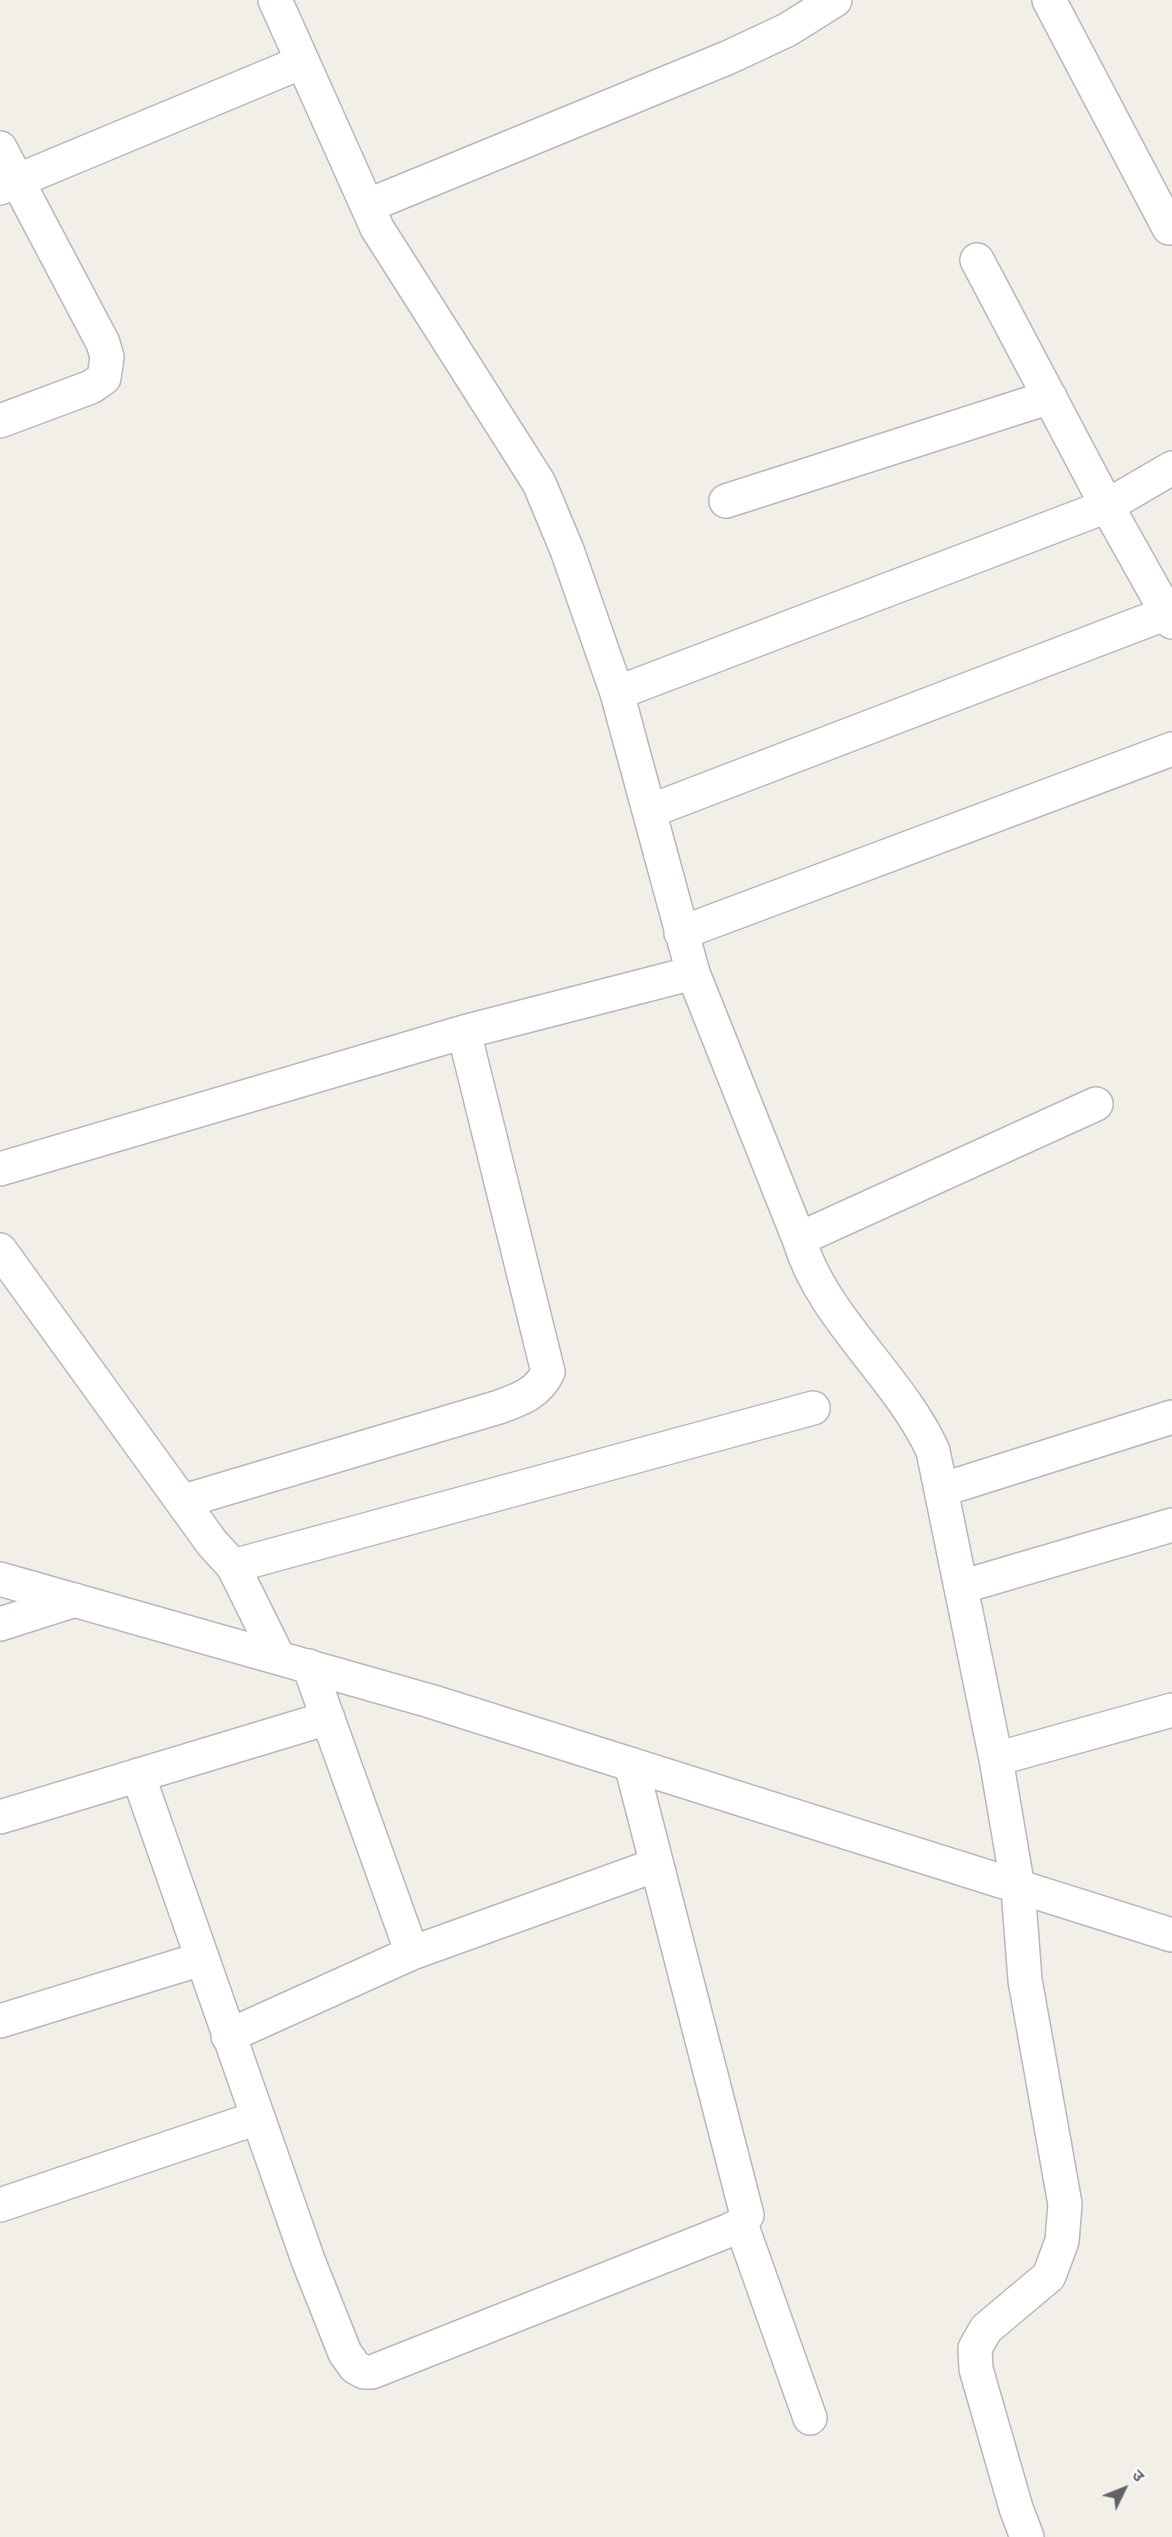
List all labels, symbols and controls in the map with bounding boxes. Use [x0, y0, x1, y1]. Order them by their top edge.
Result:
north arrow [1094, 2459, 1154, 2519]
text: उ [1127, 2466, 1148, 2487]

